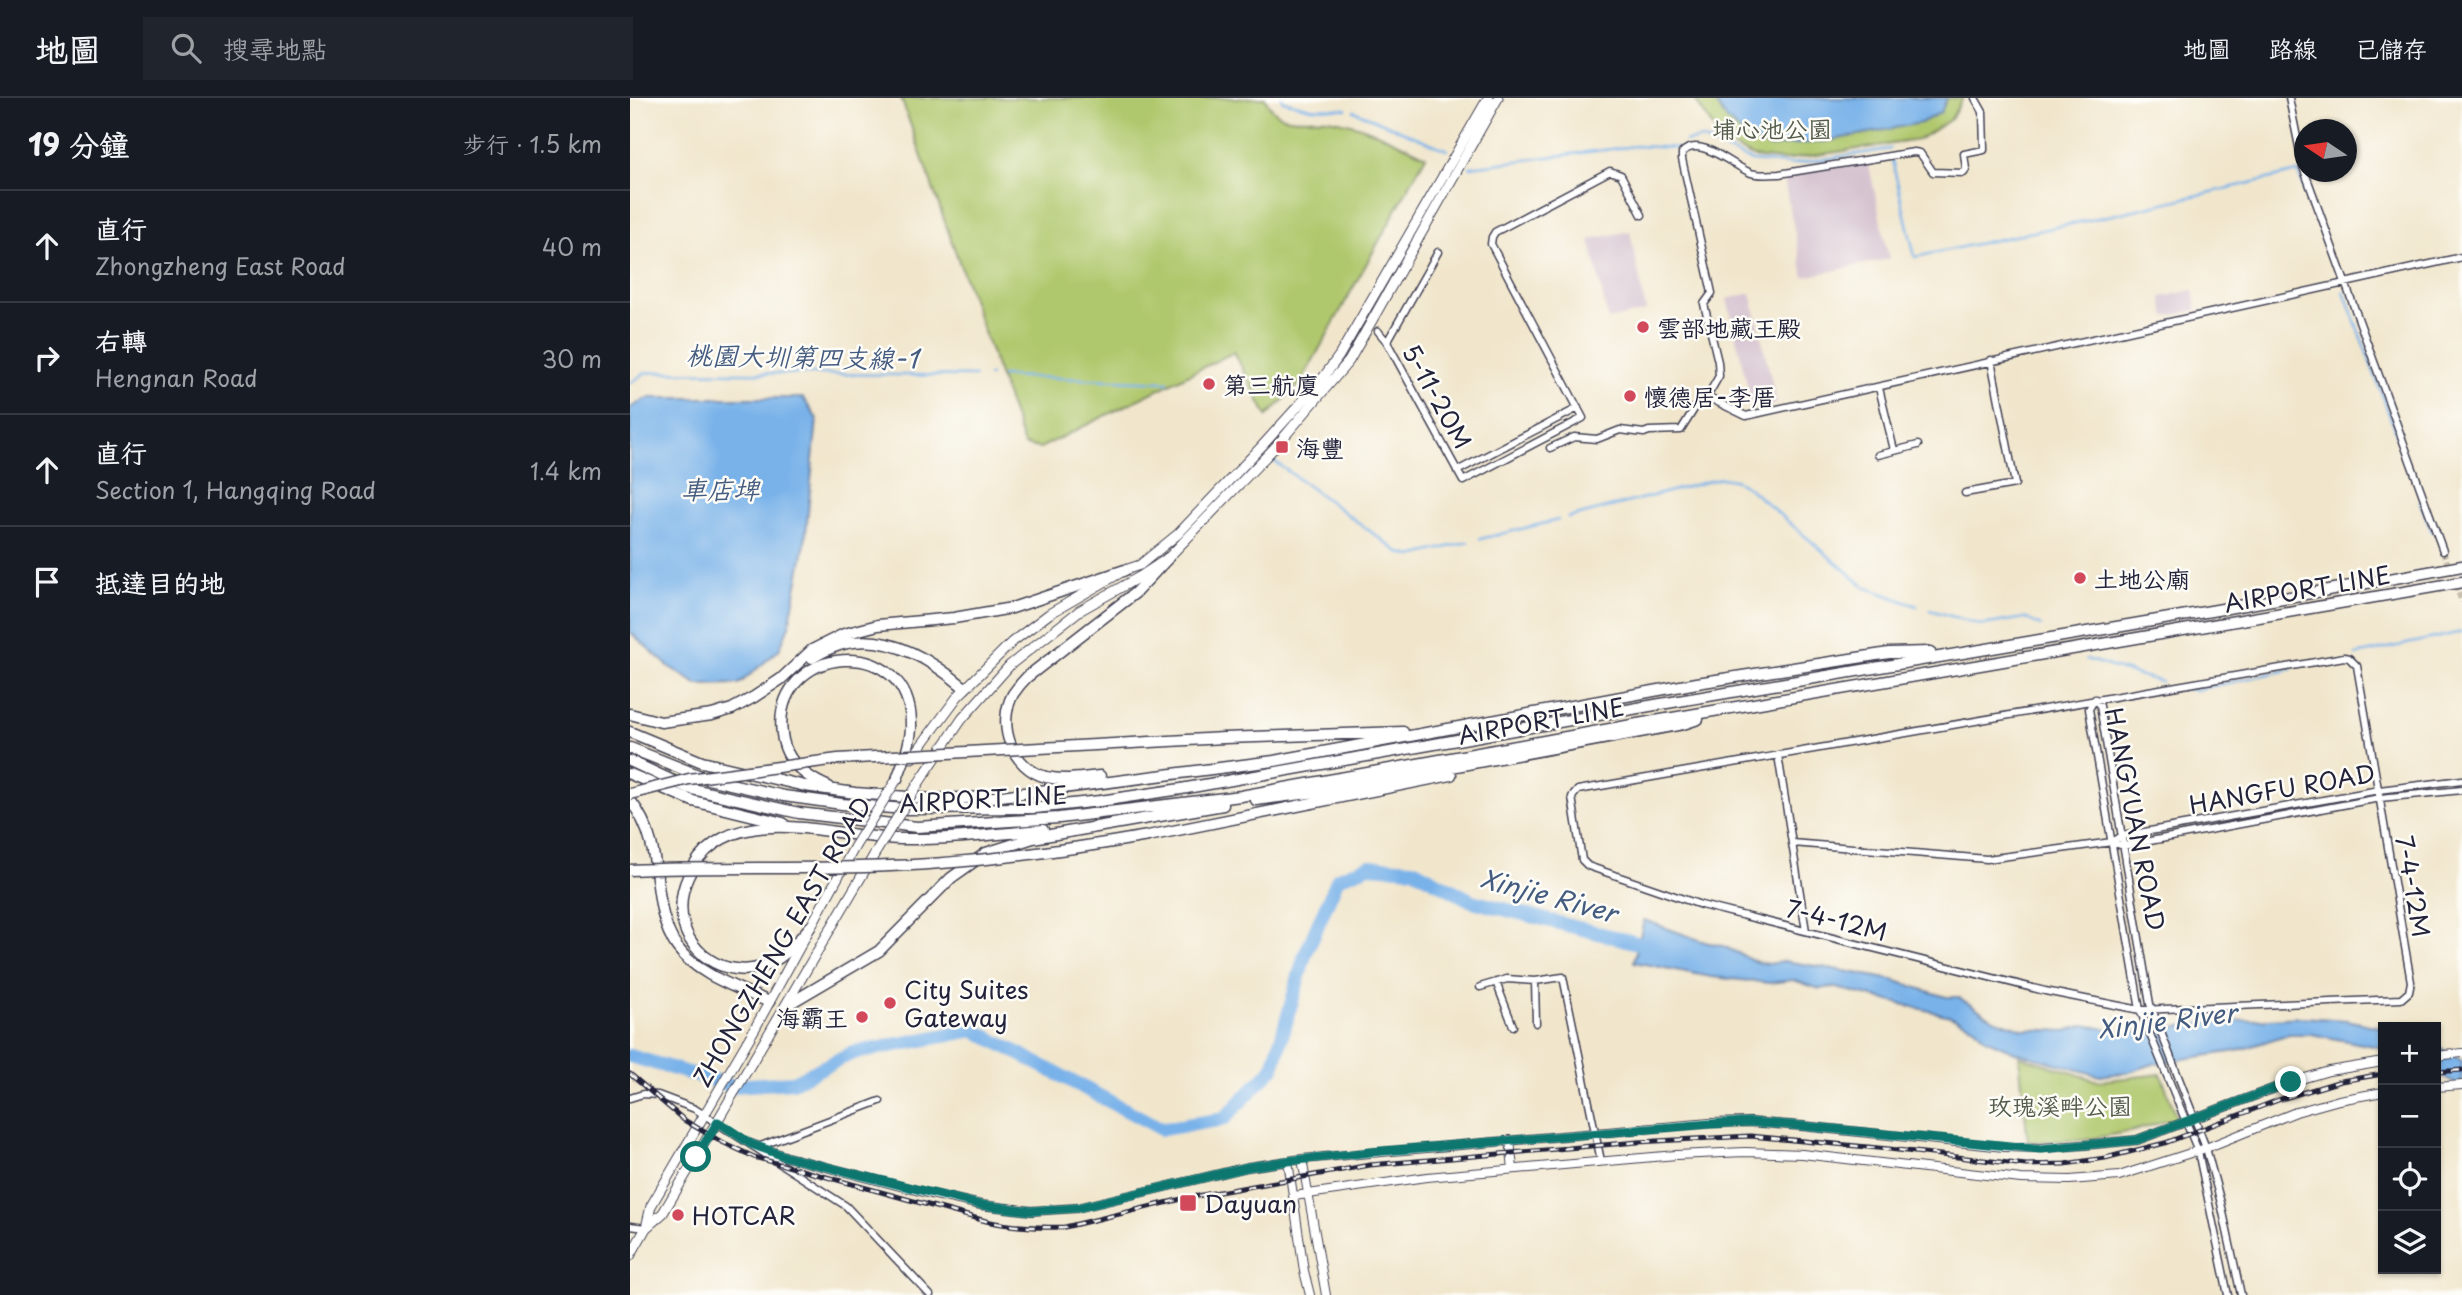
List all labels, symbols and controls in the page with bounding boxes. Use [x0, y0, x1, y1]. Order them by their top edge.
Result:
search box [143, 17, 633, 80]
text: 地圖 [35, 23, 101, 73]
icon: search [167, 29, 205, 67]
text: 搜尋地點 [223, 29, 327, 68]
text: 地圖 [2183, 30, 2231, 66]
text: 路線 [2269, 30, 2317, 66]
text: 已儲存 [2355, 30, 2427, 66]
park label: 埔心池公園 [1712, 110, 1832, 146]
north arrow [2294, 119, 2357, 182]
text: 19 分鐘 [28, 121, 129, 166]
text: 步行 · 1.5 km [463, 126, 602, 161]
text: 直行 [95, 209, 147, 248]
icon: ahead [28, 227, 66, 265]
text: 40 m [542, 229, 602, 264]
text: Zhongzheng East Road [95, 248, 346, 283]
place label: 雲部地藏王殿 [1657, 309, 1801, 345]
marker: 雲部地藏王殿 [1635, 319, 1651, 335]
text: 右轉 [95, 321, 147, 360]
water label: 桃園大圳第四支線-1 [686, 334, 923, 378]
street label: 5-11-20M [1394, 337, 1482, 455]
icon: right [28, 339, 66, 377]
text: 30 m [541, 341, 602, 376]
text: Hengnan Road [95, 360, 258, 395]
place label: 第三航廈 [1223, 366, 1319, 402]
marker: 第三航廈 [1201, 376, 1217, 392]
place label: 懷德居-李厝 [1644, 378, 1776, 414]
marker: 懷德居-李厝 [1622, 388, 1638, 404]
place label: 海豐 [1296, 429, 1344, 465]
text: 直行 [95, 433, 147, 472]
marker: 海豐 [1274, 439, 1290, 455]
icon: ahead [28, 451, 66, 489]
text: 1.4 km [530, 453, 602, 488]
water label: 車店埤 [681, 469, 761, 508]
text: Section 1, Hangqing Road [95, 472, 376, 507]
street label: AIRPORT LINE [2221, 556, 2393, 620]
place label: 土地公廟 [2094, 560, 2190, 596]
icon: arrive [28, 563, 66, 601]
text: 抵達目的地 [95, 563, 225, 602]
marker: 土地公廟 [2072, 570, 2088, 586]
street label: AIRPORT LINE [1455, 688, 1627, 752]
street label: HANGYUAN ROAD [2097, 704, 2175, 934]
street label: HANGFU ROAD [2186, 754, 2378, 822]
street label: AIRPORT LINE [898, 776, 1068, 820]
street label: ZHONGZHENG EAST ROAD [683, 789, 879, 1093]
street label: 7-4-12M [2387, 832, 2441, 940]
water label: Xinjie River [1477, 858, 1624, 933]
street label: 7-4-12M [1783, 889, 1891, 949]
place label: City Suites Gateway [904, 971, 1028, 1035]
water label: Xinjie River [2095, 992, 2242, 1048]
marker: City Suites Gateway [882, 995, 898, 1011]
place label: 海霸王 [776, 999, 848, 1035]
marker: 海霸王 [854, 1009, 870, 1025]
map controls [2378, 1022, 2441, 1274]
button: + [2378, 1022, 2441, 1085]
route end [2275, 1066, 2306, 1097]
button: − [2378, 1085, 2441, 1148]
park label: 玫瑰溪畔公園 [1988, 1087, 2132, 1123]
route start [680, 1141, 711, 1172]
button: locate [2378, 1148, 2441, 1211]
place label: Dayuan [1204, 1185, 1297, 1221]
marker: Dayuan [1178, 1193, 1198, 1213]
place label: HOTCAR [692, 1197, 796, 1233]
marker: HOTCAR [670, 1207, 686, 1223]
button: layers [2378, 1211, 2441, 1274]

